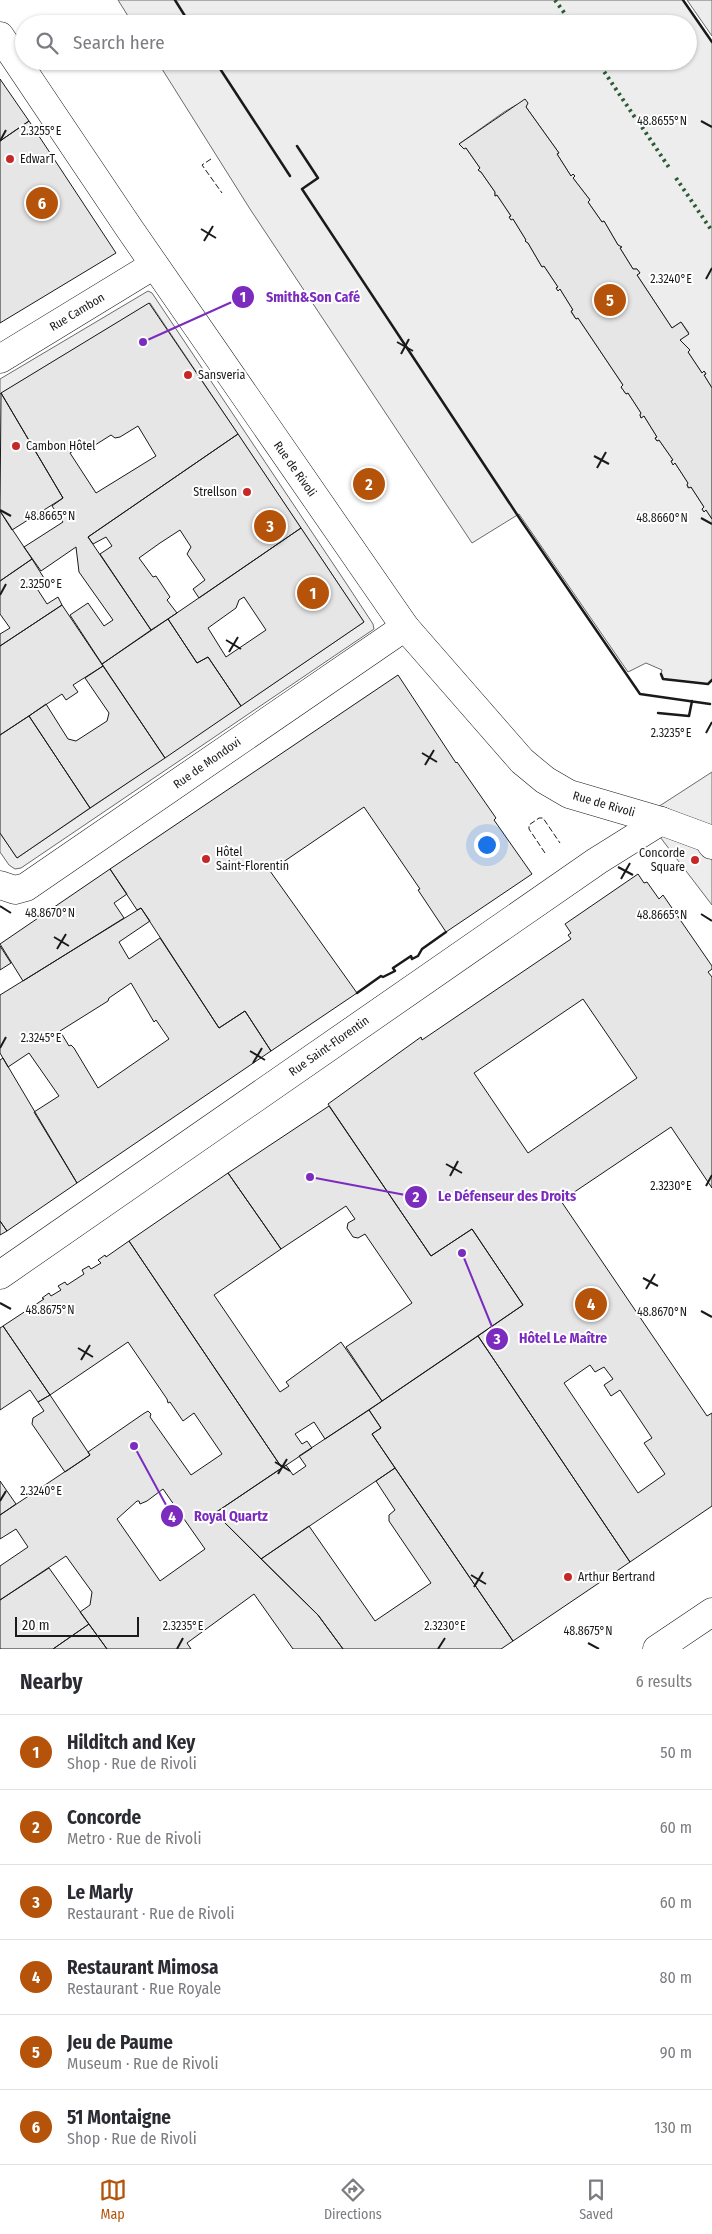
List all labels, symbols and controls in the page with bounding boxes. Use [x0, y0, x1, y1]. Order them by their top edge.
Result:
search box [15, 15, 697, 70]
icon: search [33, 29, 61, 57]
text: Search here [73, 31, 165, 54]
text: 48.8655°N [637, 114, 687, 128]
text: 2.3255°E [21, 124, 62, 138]
place label: EdwarT [20, 152, 56, 166]
marker: EdwarT [4, 153, 16, 165]
pin: 6 [26, 184, 58, 222]
text: 2.3240°E [650, 272, 692, 286]
pin: 5 [594, 281, 626, 319]
callout: Smith&Son Café [231, 282, 370, 311]
text: 1 [240, 288, 246, 306]
text: Smith&Son Café [266, 289, 360, 306]
street label: Rue Cambon [47, 290, 107, 334]
place label: Sansveria [198, 368, 246, 382]
marker: Sansveria [182, 369, 194, 381]
place label: Cambon Hôtel [26, 439, 95, 453]
street label: Rue de Rivoli [271, 439, 319, 499]
marker: Cambon Hôtel [10, 440, 22, 452]
pin: 2 [353, 465, 385, 503]
place label: Strellson [193, 485, 237, 499]
marker: Strellson [241, 486, 253, 498]
pin: 3 [254, 507, 286, 545]
text: 48.8665°N [25, 509, 75, 523]
text: 48.8660°N [636, 511, 688, 525]
pin: 1 [297, 574, 329, 612]
text: 2.3250°E [20, 577, 62, 591]
text: 2.3235°E [651, 726, 692, 740]
street label: Rue de Mondovi [171, 735, 243, 791]
street label: Rue de Rivoli [571, 788, 637, 820]
your location [474, 832, 500, 858]
place label: Hôtel Saint-Florentin [216, 845, 289, 873]
place label: Concorde Square [639, 846, 685, 874]
marker: Hôtel Saint-Florentin [200, 853, 212, 865]
marker: Concorde Square [689, 854, 701, 866]
text: 48.8670°N [25, 906, 75, 920]
text: 48.8665°N [637, 908, 687, 922]
street label: Rue Saint-Florentin [286, 1013, 372, 1079]
text: 2.3245°E [21, 1031, 62, 1045]
text: 2.3230°E [650, 1179, 692, 1193]
callout: Le Défenseur des Droits [403, 1182, 586, 1211]
text: 2 [412, 1188, 420, 1206]
text: Le Défenseur des Droits [438, 1188, 576, 1205]
pin: 4 [575, 1285, 607, 1323]
text: 48.8675°N [25, 1303, 75, 1317]
text: 48.8670°N [637, 1305, 687, 1319]
callout: Hôtel Le Maître [484, 1324, 617, 1353]
text: 3 [492, 1330, 501, 1348]
text: Hôtel Le Maître [519, 1330, 607, 1347]
text: 2.3240°E [20, 1484, 62, 1498]
callout: Royal Quartz [160, 1502, 278, 1531]
text: 4 [168, 1508, 176, 1526]
text: Royal Quartz [194, 1508, 268, 1525]
place label: Arthur Bertrand [578, 1570, 655, 1584]
marker: Arthur Bertrand [562, 1571, 574, 1583]
scale bar [15, 1614, 139, 1637]
text: 20 m [22, 1617, 50, 1634]
text: 2.3235°E [163, 1619, 204, 1633]
text: 2.3230°E [424, 1619, 466, 1633]
text: 48.8675°N [563, 1624, 613, 1638]
text: Nearby [20, 1669, 82, 1695]
text: 6 results [636, 1672, 692, 1691]
text: Hilditch and Key [67, 1731, 195, 1754]
text: 1 [33, 1743, 39, 1762]
text: 50 m [660, 1743, 692, 1762]
text: Shop · Rue de Rivoli [67, 1754, 197, 1773]
text: Concorde [67, 1806, 141, 1829]
text: 2 [32, 1818, 40, 1837]
text: 60 m [660, 1818, 692, 1837]
text: Metro · Rue de Rivoli [67, 1829, 201, 1848]
text: Le Marly [67, 1881, 133, 1904]
text: 3 [32, 1893, 40, 1912]
text: 60 m [660, 1893, 692, 1912]
text: Restaurant · Rue de Rivoli [67, 1904, 235, 1923]
text: Restaurant Mimosa [67, 1956, 219, 1979]
text: 4 [32, 1968, 40, 1987]
text: 80 m [660, 1968, 692, 1987]
text: Restaurant · Rue Royale [67, 1979, 221, 1998]
text: Jeu de Paume [67, 2031, 173, 2054]
text: 5 [32, 2043, 40, 2062]
text: 90 m [660, 2043, 692, 2062]
text: Museum · Rue de Rivoli [67, 2054, 219, 2073]
text: 51 Montaigne [67, 2106, 171, 2129]
text: 6 [32, 2118, 40, 2137]
text: 130 m [654, 2118, 692, 2137]
text: Shop · Rue de Rivoli [67, 2129, 197, 2148]
tab: Map [99, 2176, 127, 2223]
tab: Directions [324, 2176, 382, 2223]
tab: Saved [579, 2176, 613, 2223]

